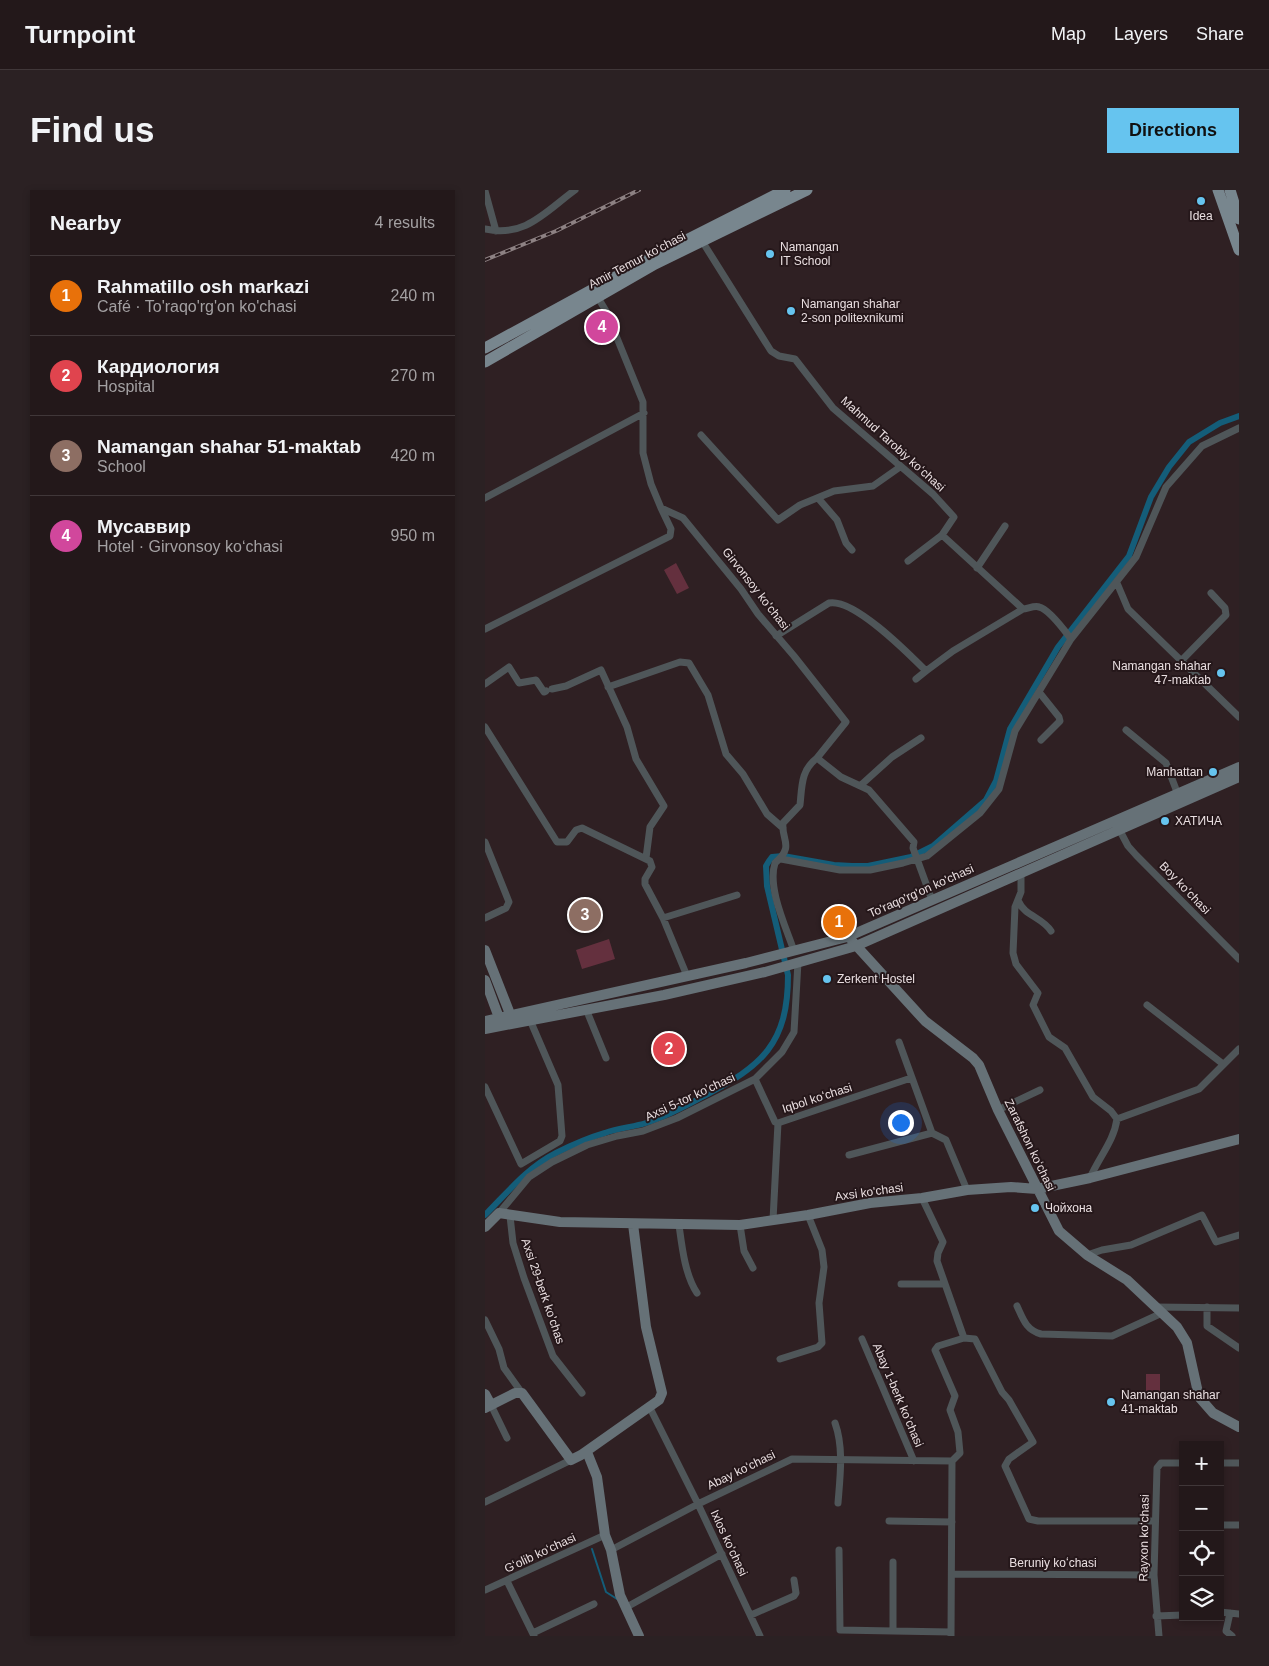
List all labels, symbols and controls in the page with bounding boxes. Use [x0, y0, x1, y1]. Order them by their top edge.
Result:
text: Turnpoint [25, 21, 135, 48]
text: Map [1051, 24, 1086, 44]
text: Layers [1114, 24, 1168, 44]
text: Share [1196, 24, 1244, 44]
button: Directions [1107, 108, 1239, 153]
text: Find us [30, 110, 154, 149]
marker: Idea [1195, 195, 1207, 207]
place label: Idea [1189, 209, 1213, 223]
text: Nearby [50, 211, 121, 234]
text: 4 results [375, 214, 435, 231]
street label: Amir Temur koʻchasi [586, 229, 688, 291]
place label: Namangan IT School [780, 240, 839, 268]
marker: Namangan IT School [764, 248, 776, 260]
text: Rahmatillo osh markazi [97, 276, 309, 297]
text: 1 [62, 287, 70, 304]
text: 240 m [391, 287, 435, 304]
place label: Namangan shahar 2-son politexnikumi [801, 297, 904, 325]
text: Café · To'raqo'rg'on ko'chasi [97, 298, 297, 315]
marker: Namangan shahar 2-son politexnikumi [785, 305, 797, 317]
pin: 4 [586, 308, 618, 346]
text: Кардиология [97, 356, 220, 377]
text: 2 [62, 367, 70, 384]
text: 270 m [391, 367, 435, 384]
text: Hospital [97, 378, 155, 395]
street label: Mahmud Tarobiy koʻchasi [838, 394, 948, 494]
text: Namangan shahar 51-maktab [97, 436, 361, 457]
text: 3 [62, 447, 70, 464]
text: 420 m [391, 447, 435, 464]
text: School [97, 458, 146, 475]
text: Мусаввир [97, 516, 191, 537]
text: 4 [62, 527, 70, 544]
text: 950 m [391, 527, 435, 544]
text: Hotel · Girvonsoy koʻchasi [97, 538, 283, 555]
street label: Girvonsoy koʻchasi [719, 545, 793, 633]
place label: Namangan shahar 47-maktab [1112, 659, 1211, 687]
marker: Namangan shahar 47-maktab [1215, 667, 1227, 679]
place label: Manhattan [1146, 765, 1203, 779]
marker: Manhattan [1207, 766, 1219, 778]
place label: ХАТИЧА [1175, 814, 1222, 828]
marker: ХАТИЧА [1159, 815, 1171, 827]
street label: Boy koʻchasi [1157, 859, 1213, 917]
street label: To'raqo'rg'on ko'chasi [866, 861, 976, 921]
pin: 3 [569, 896, 601, 934]
pin: 1 [823, 903, 855, 941]
place label: Zerkent Hostel [837, 972, 915, 986]
marker: Zerkent Hostel [821, 973, 833, 985]
pin: 2 [653, 1030, 685, 1068]
street label: Аxsi 5-tor koʼchasi [643, 1070, 737, 1124]
street label: Iqbol koʻchasi [780, 1080, 854, 1116]
street label: Zarafshon koʻchasi [1002, 1097, 1058, 1193]
your location [888, 1110, 914, 1136]
street label: Axsi ko'chasi [834, 1180, 904, 1204]
place label: Чойхона [1045, 1201, 1093, 1215]
marker: Чойхона [1029, 1202, 1041, 1214]
street label: Аxsi 29-berk koʼchas [518, 1236, 568, 1346]
street label: Аbay 1-berk koʼchasi [870, 1341, 926, 1449]
place label: Namangan shahar 41-maktab [1121, 1388, 1220, 1416]
marker: Namangan shahar 41-maktab [1105, 1396, 1117, 1408]
map controls [1179, 1441, 1224, 1621]
button: + [1179, 1441, 1224, 1486]
street label: Abay koʻchasi [705, 1447, 777, 1493]
button: − [1179, 1486, 1224, 1531]
street label: Rayxon koʻchasi [1136, 1494, 1152, 1582]
street label: Ixlos koʻchasi [708, 1508, 750, 1578]
street label: Gʻolib koʻchasi [502, 1530, 578, 1576]
button: locate [1179, 1531, 1224, 1576]
street label: Beruniy koʻchasi [1009, 1556, 1097, 1570]
button: layers [1179, 1576, 1224, 1621]

